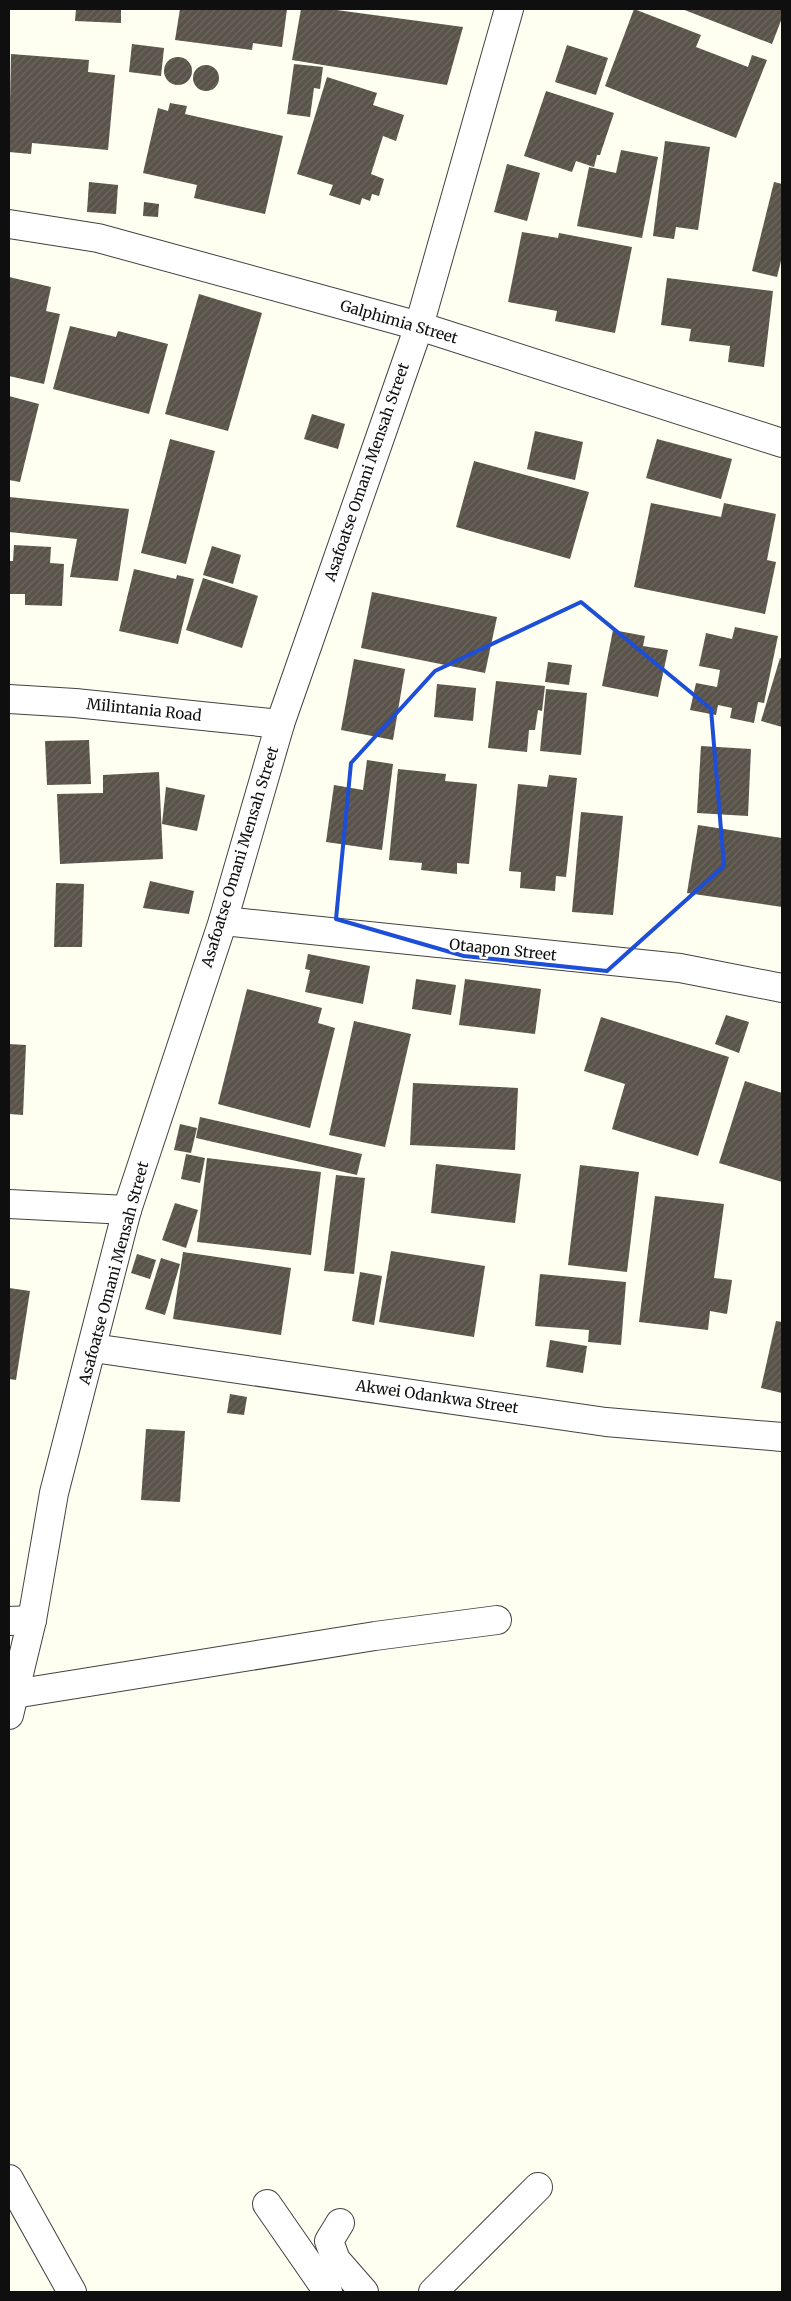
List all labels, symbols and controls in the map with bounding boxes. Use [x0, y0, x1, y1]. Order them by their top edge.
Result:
street label: Galphimia Street [338, 296, 460, 347]
street label: Asafoatse Omani Mensah Street [320, 360, 413, 585]
street label: Milintania Road [86, 694, 203, 725]
street label: Asafoatse Omani Mensah Street [197, 744, 282, 971]
street label: Otaapon Street [448, 934, 558, 965]
street label: Asafoatse Omani Mensah Street [74, 1159, 153, 1387]
street label: Akwei Odankwa Street [354, 1376, 520, 1417]

